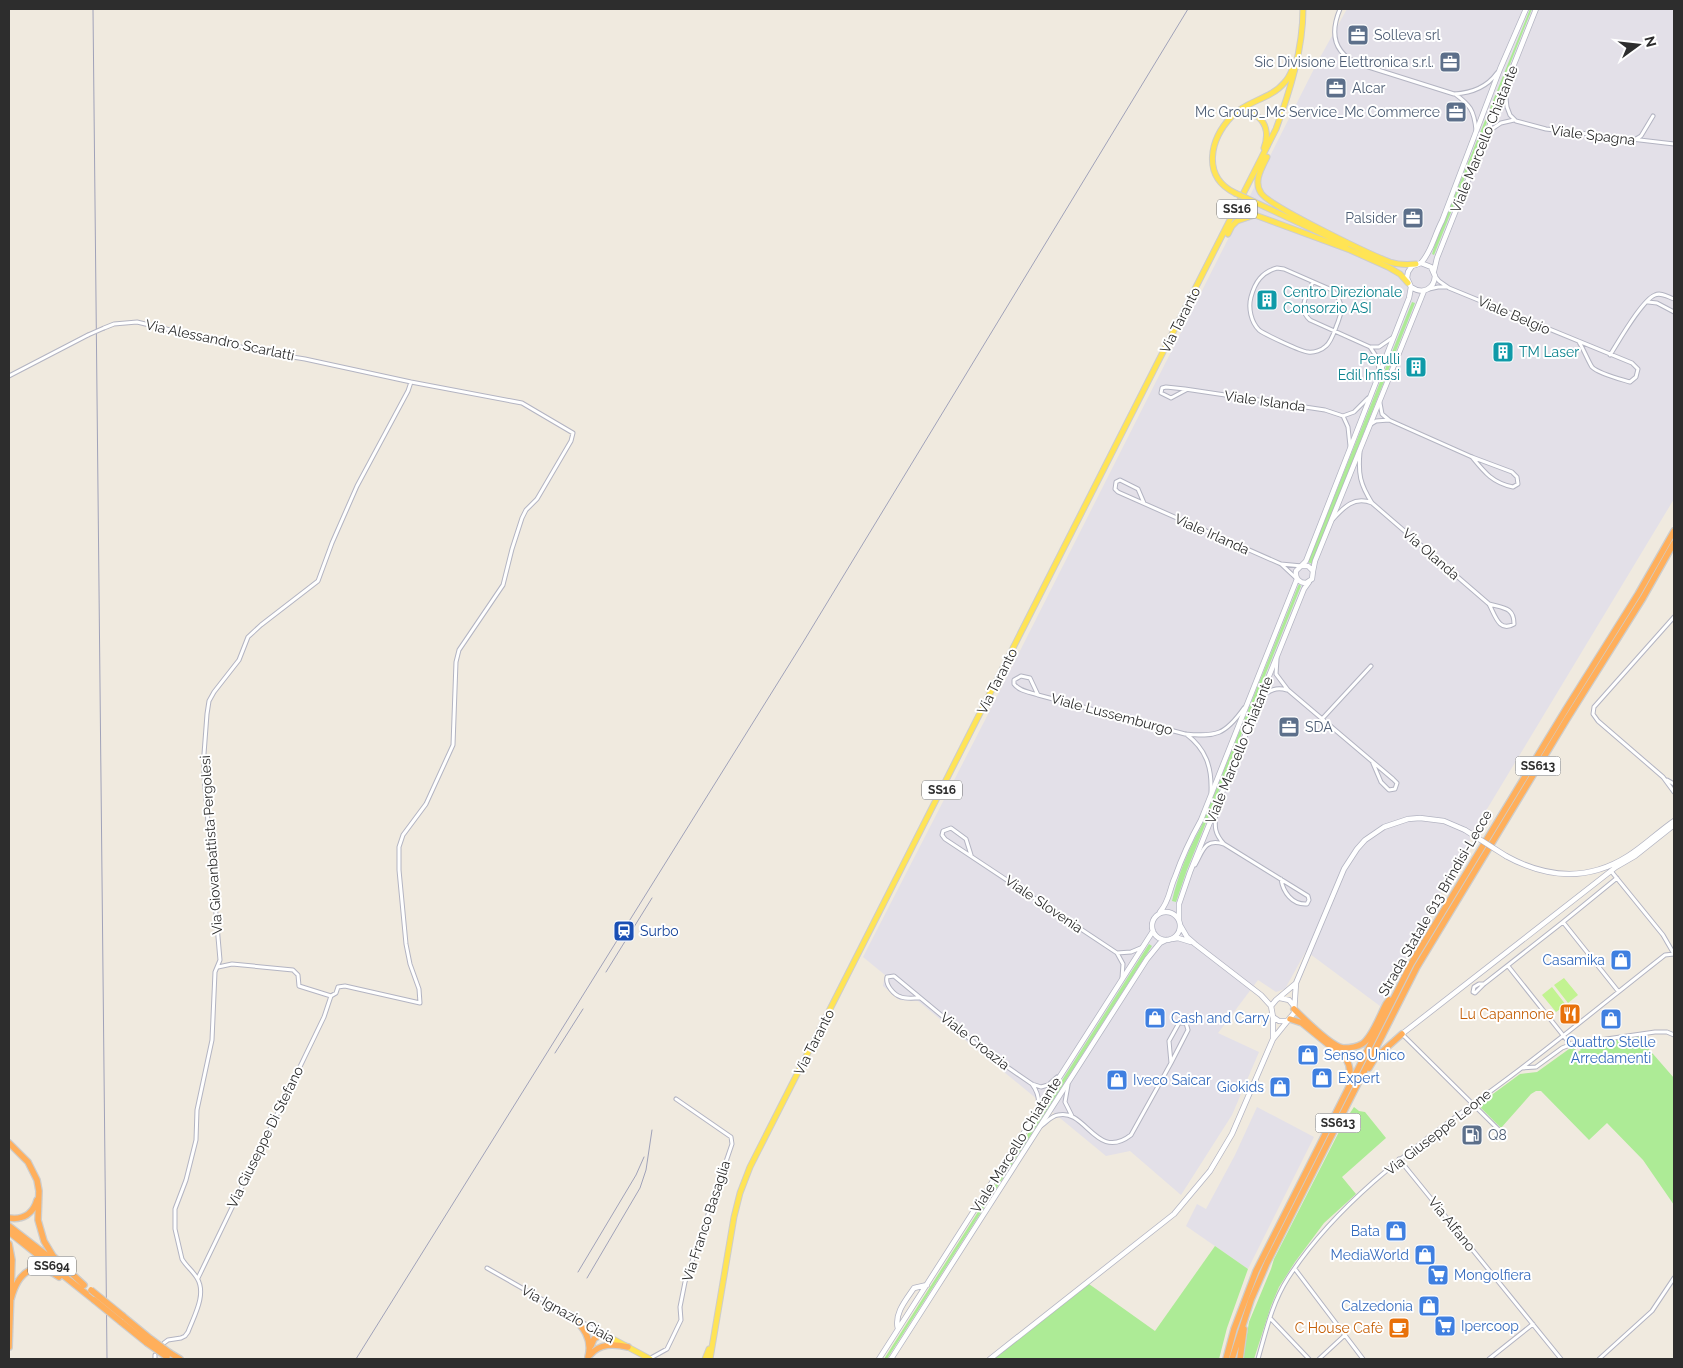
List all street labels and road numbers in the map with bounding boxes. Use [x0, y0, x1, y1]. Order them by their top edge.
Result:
street label: Viale Marcello Chiatante [1447, 63, 1521, 215]
street label: Viale Spagna [1550, 122, 1636, 148]
road number: SS16 [1217, 200, 1257, 218]
street label: Via Taranto [1157, 284, 1203, 356]
street label: Viale Belgio [1475, 293, 1553, 337]
street label: Via Alessandro Scarlatti [144, 316, 296, 364]
street label: Viale Islanda [1223, 387, 1307, 415]
street label: Viale Irlanda [1172, 510, 1252, 558]
street label: Via Olanda [1399, 525, 1463, 583]
street label: Via Taranto [974, 645, 1020, 717]
street label: Viale Marcello Chiatante [1202, 674, 1276, 826]
street label: Viale Lussemburgo [1049, 690, 1175, 738]
street label: Via Giovanbattista Pergolesi [197, 755, 225, 935]
road number: SS613 [1516, 756, 1560, 776]
road number: SS16 [922, 780, 962, 800]
street label: Strada Statale 613 Brindisi-Lecce [1375, 807, 1495, 999]
street label: Viale Slovenia [1002, 872, 1086, 936]
street label: Via Taranto [791, 1006, 837, 1078]
street label: Viale Croazia [937, 1009, 1013, 1073]
street label: Via Giuseppe Di Stefano [224, 1064, 306, 1210]
street label: Viale Marcello Chiatante [968, 1074, 1064, 1216]
street label: Via Giuseppe Leone [1382, 1086, 1494, 1178]
road number: SS613 [1316, 1114, 1360, 1132]
street label: Via Franco Basaglia [679, 1159, 733, 1283]
street label: Via Alfano [1425, 1194, 1479, 1254]
road number: SS694 [28, 1256, 76, 1276]
street label: Via Ignazio Ciaia [518, 1282, 618, 1346]

